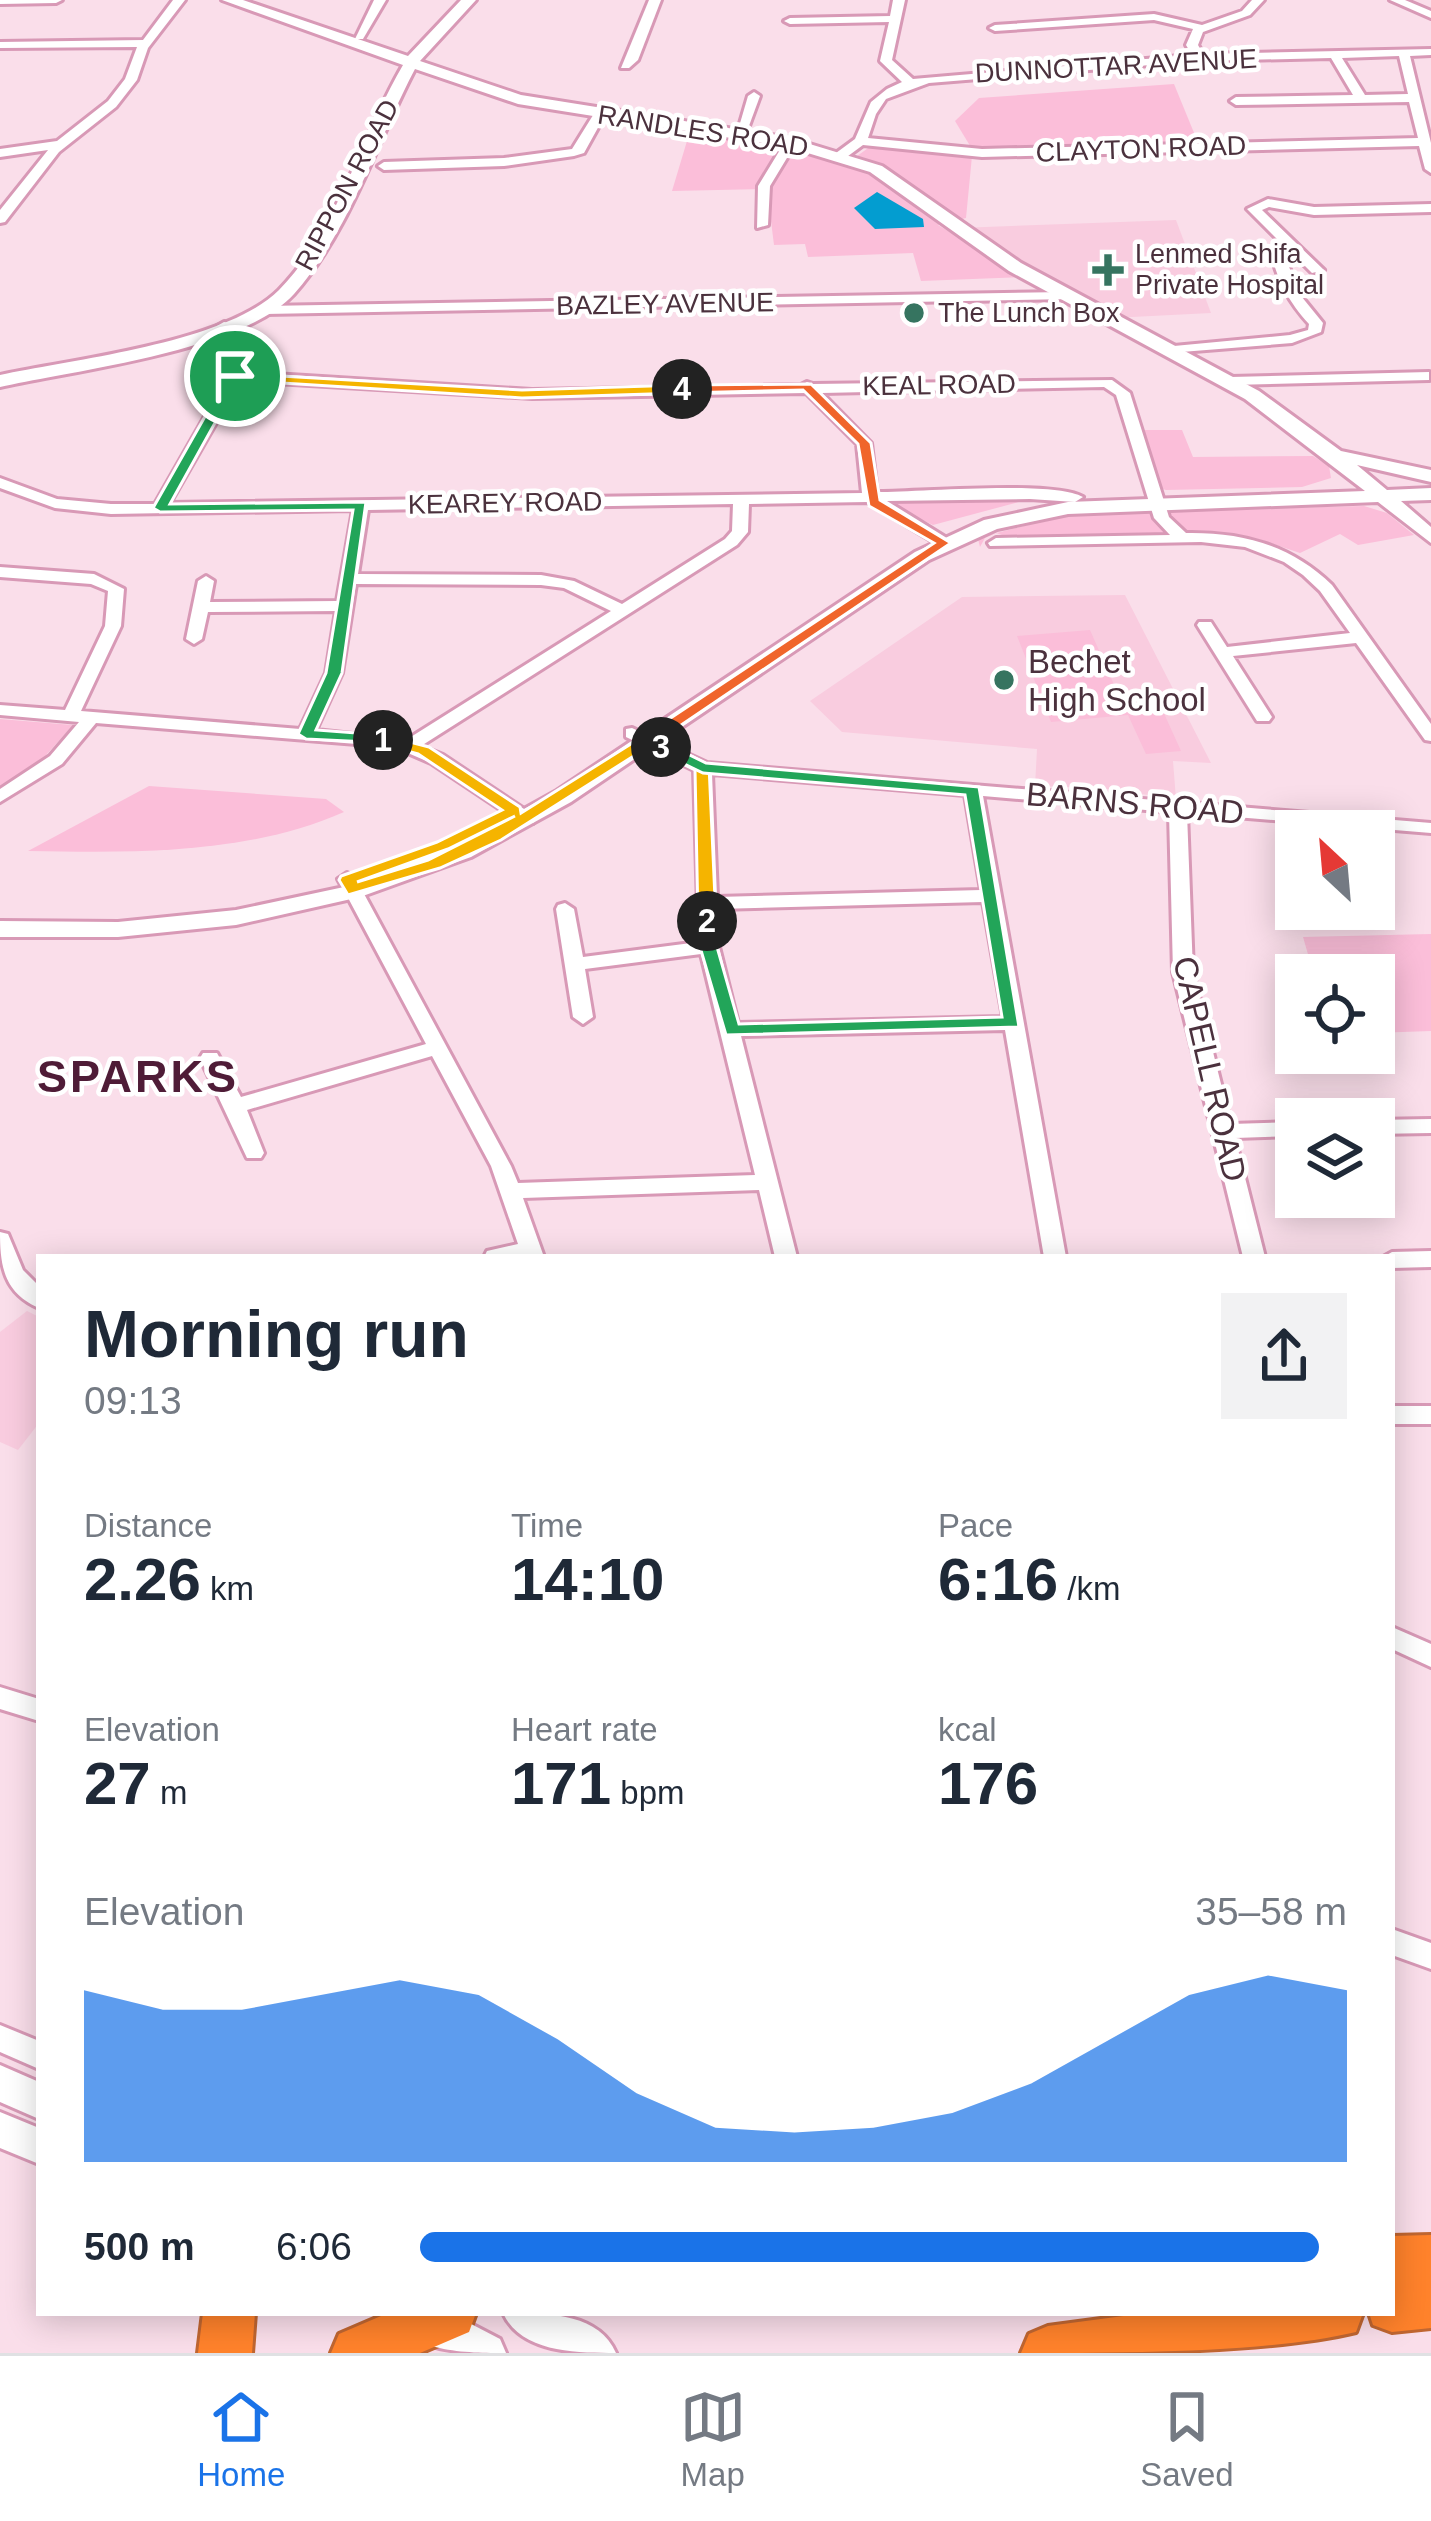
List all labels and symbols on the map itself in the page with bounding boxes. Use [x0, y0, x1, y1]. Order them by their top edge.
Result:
street label: DUNNOTTAR AVENUE [974, 44, 1258, 88]
street label: RIPPON ROAD [289, 95, 405, 275]
street label: RANDLES ROAD [595, 100, 811, 162]
street label: CLAYTON ROAD [1035, 130, 1247, 168]
place label: Lenmed Shifa Private Hospital [1135, 239, 1324, 300]
marker: Lenmed Shifa Private Hospital [1092, 254, 1124, 286]
street label: BAZLEY AVENUE [556, 287, 774, 321]
place label: The Lunch Box [938, 298, 1120, 328]
marker: The Lunch Box [901, 300, 927, 326]
pin [184, 325, 286, 427]
pin: 4 [652, 359, 712, 419]
street label: KEAL ROAD [862, 369, 1016, 401]
street label: KEAREY ROAD [407, 486, 603, 520]
place label: Bechet High School [1028, 643, 1206, 718]
marker: Bechet High School [991, 667, 1017, 693]
pin: 1 [353, 710, 413, 770]
pin: 3 [631, 717, 691, 777]
street label: BARNS ROAD [1025, 775, 1245, 831]
north arrow [1275, 810, 1395, 930]
pin: 2 [677, 891, 737, 951]
street label: CAPELL ROAD [1166, 953, 1254, 1185]
district label: SPARKS [37, 1051, 239, 1102]

